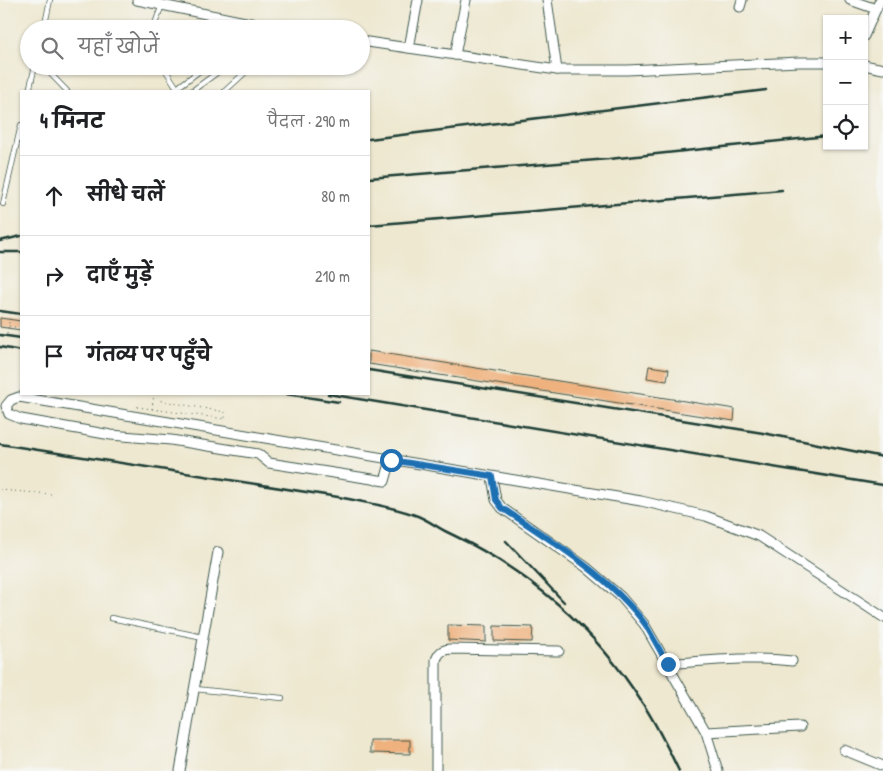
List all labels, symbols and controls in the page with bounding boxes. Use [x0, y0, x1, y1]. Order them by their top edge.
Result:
map controls [823, 15, 868, 150]
button: + [823, 15, 868, 60]
search box [20, 20, 370, 75]
text: यहाँ खोजें [78, 33, 159, 59]
icon: search [38, 34, 66, 62]
button: − [823, 60, 868, 105]
button: locate [823, 105, 868, 150]
text: 4 मिनट [40, 106, 104, 135]
text: पैदल · 290 m [267, 110, 350, 132]
text: सीधे चलें [87, 181, 164, 207]
icon: ahead [40, 182, 68, 210]
text: 80 m [321, 185, 350, 207]
text: दाएँ मुड़ें [87, 261, 153, 287]
icon: right [40, 262, 68, 290]
text: 210 m [315, 265, 350, 287]
text: गंतव्य पर पहुँचे [87, 341, 211, 367]
icon: arrive [40, 342, 68, 370]
route start [380, 449, 403, 472]
route end [657, 653, 680, 676]

